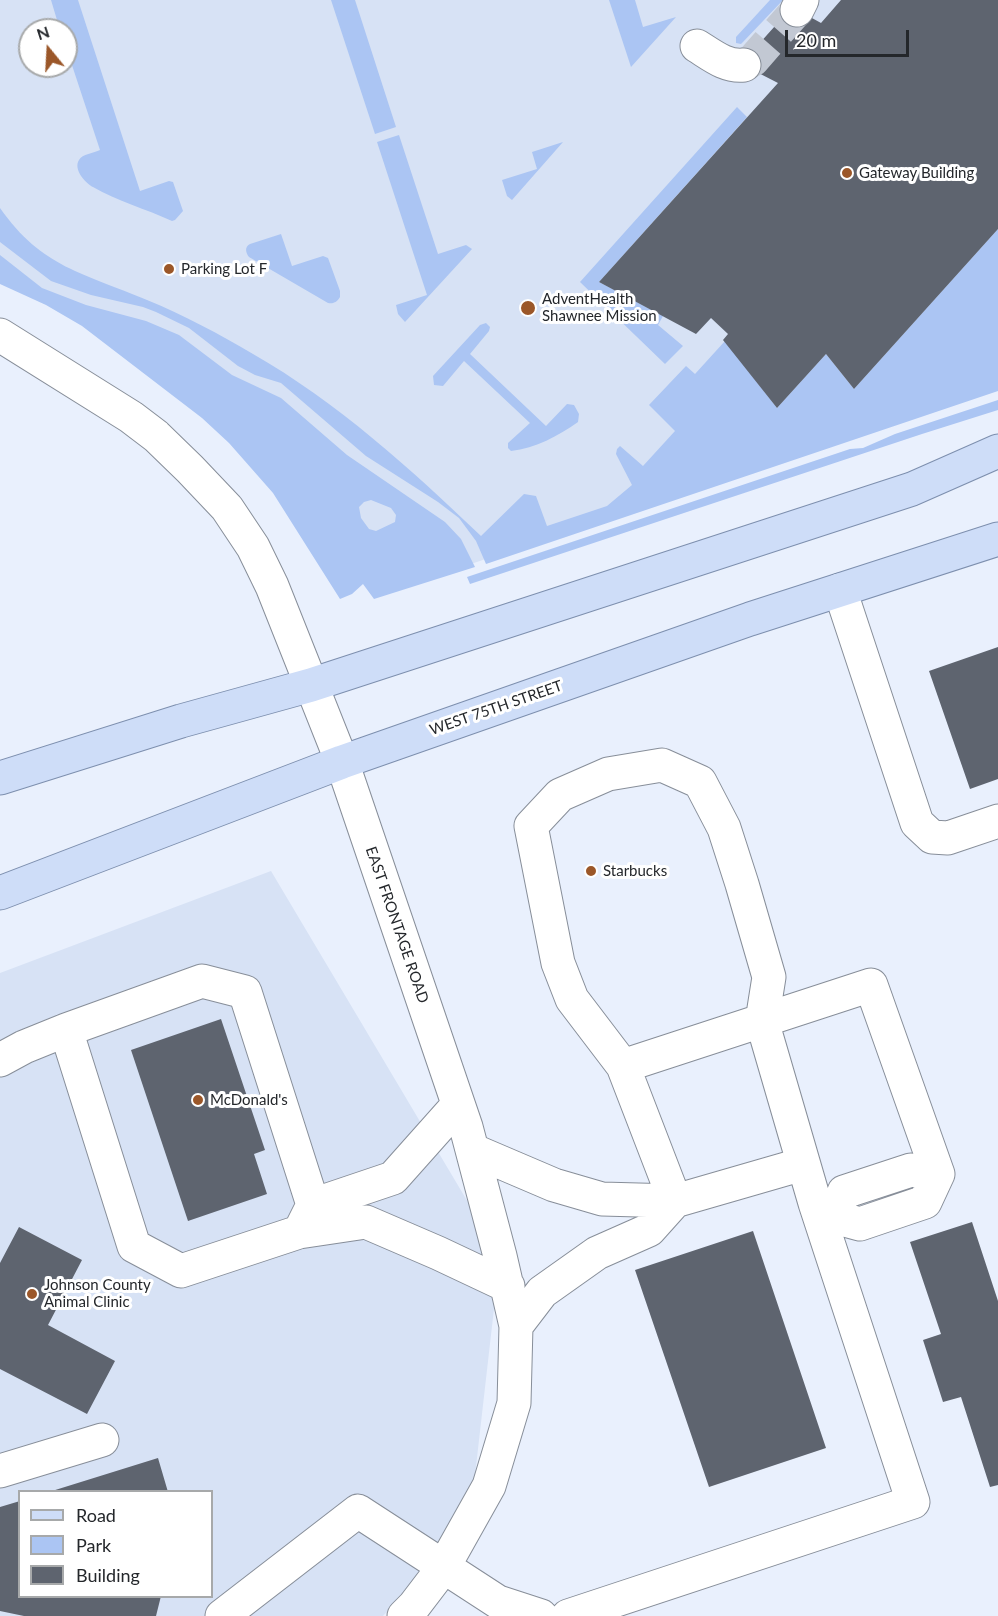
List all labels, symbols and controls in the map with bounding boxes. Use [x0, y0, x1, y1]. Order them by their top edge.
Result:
north arrow [18, 18, 78, 78]
scale bar [788, 18, 912, 56]
text: N [34, 21, 52, 43]
text: 20 m [796, 29, 836, 51]
place label: Gateway Building [859, 164, 974, 182]
marker: Gateway Building [840, 166, 854, 180]
place label: Parking Lot F [181, 260, 267, 278]
marker: Parking Lot F [162, 262, 176, 276]
place label: AdventHealth Shawnee Mission [542, 290, 657, 325]
marker: AdventHealth Shawnee Mission [519, 299, 537, 317]
street label: WEST 75TH STREET [427, 677, 565, 739]
street label: EAST FRONTAGE ROAD [362, 844, 432, 1006]
place label: Starbucks [603, 862, 667, 880]
marker: Starbucks [584, 864, 598, 878]
place label: McDonald's [210, 1091, 288, 1109]
marker: McDonald's [191, 1093, 205, 1107]
place label: Johnson County Animal Clinic [44, 1276, 151, 1311]
marker: Johnson County Animal Clinic [25, 1287, 39, 1301]
legend [18, 1490, 213, 1598]
text: Road [76, 1504, 116, 1526]
text: Park [76, 1534, 111, 1556]
text: Building [76, 1564, 140, 1586]

